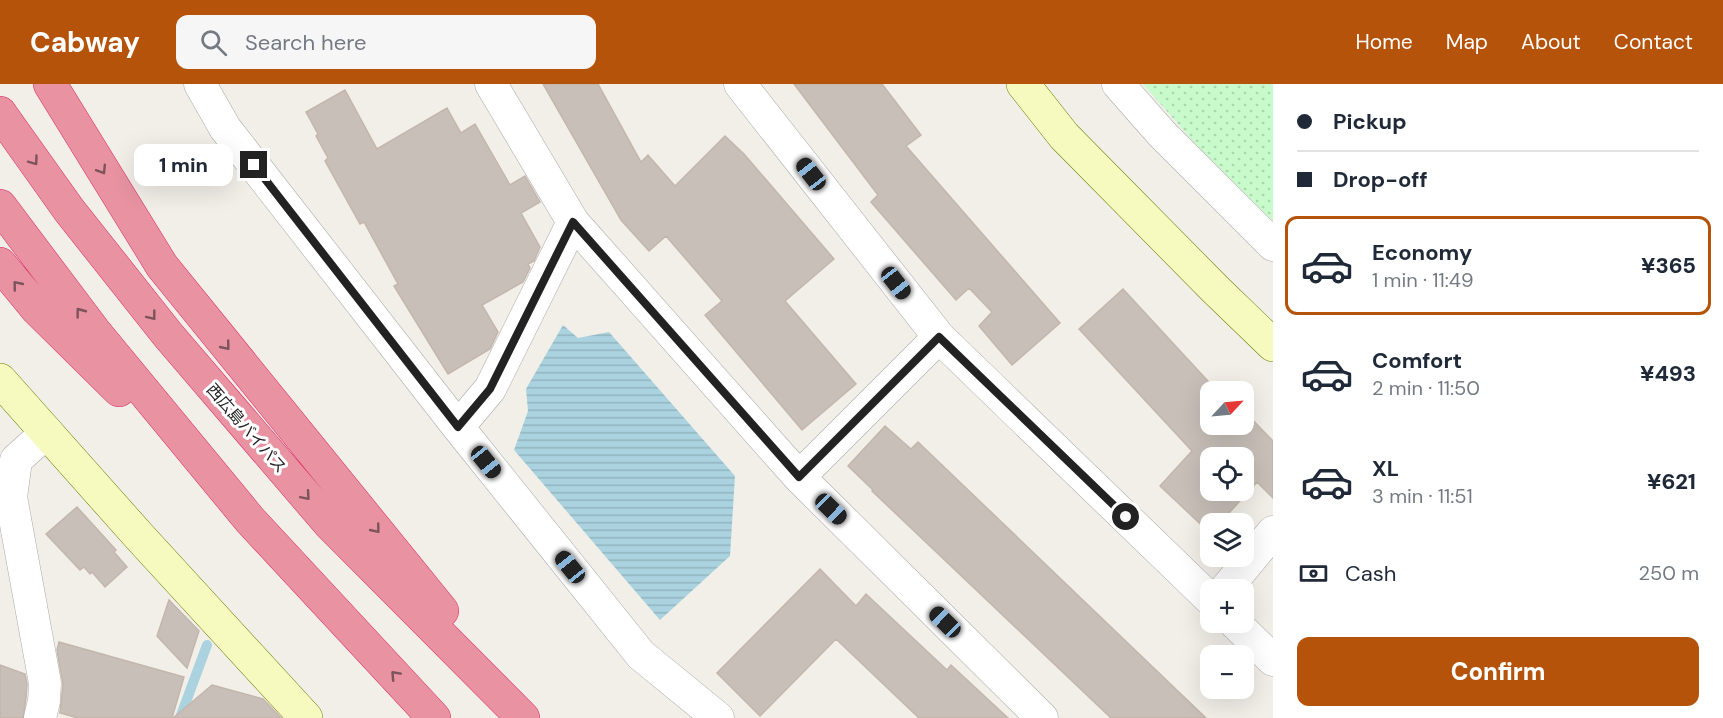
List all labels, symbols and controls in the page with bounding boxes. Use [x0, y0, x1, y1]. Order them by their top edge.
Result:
search box [176, 15, 596, 69]
text: Cabway [30, 24, 140, 61]
icon: search [197, 26, 230, 59]
text: Search here [245, 28, 366, 57]
text: Home [1355, 28, 1413, 56]
text: Map [1446, 28, 1488, 56]
text: About [1521, 28, 1581, 56]
text: Contact [1614, 28, 1693, 56]
text: Pickup [1333, 107, 1407, 136]
callout: 1 min [134, 144, 233, 186]
route end [240, 151, 267, 178]
text: 1 min [159, 152, 208, 178]
one-way arrow [27, 154, 38, 165]
car [793, 154, 829, 194]
one-way arrow [95, 164, 107, 174]
text: Drop-off [1333, 165, 1428, 194]
text: Economy [1372, 238, 1472, 267]
icon: car [1300, 239, 1354, 293]
text: ¥365 [1641, 251, 1696, 280]
car [878, 263, 914, 303]
text: 1 min · 11:49 [1372, 267, 1473, 293]
one-way arrow [13, 280, 24, 291]
one-way arrow [76, 308, 87, 319]
one-way arrow [145, 309, 156, 320]
one-way arrow [219, 339, 230, 350]
text: Comfort [1372, 346, 1462, 375]
icon: car [1300, 347, 1354, 401]
text: ¥493 [1640, 359, 1696, 388]
text: 2 min · 11:50 [1372, 375, 1480, 401]
street label: 西広島バイパス [202, 379, 291, 477]
north arrow [1200, 381, 1254, 435]
map controls [1200, 381, 1254, 699]
car [468, 442, 504, 482]
button: locate [1200, 447, 1254, 501]
text: XL [1372, 454, 1399, 483]
icon: car [1300, 455, 1354, 509]
text: ¥621 [1647, 467, 1696, 496]
text: 3 min · 11:51 [1372, 483, 1473, 509]
one-way arrow [299, 489, 310, 500]
car [812, 490, 850, 528]
route start [1112, 503, 1139, 530]
button: layers [1200, 513, 1254, 567]
one-way arrow [369, 523, 380, 534]
car [552, 547, 588, 587]
icon: cash [1297, 557, 1330, 590]
text: Cash [1345, 559, 1396, 588]
text: 250 m [1638, 560, 1699, 586]
button: + [1200, 579, 1254, 633]
car [926, 603, 964, 641]
button: Confirm [1297, 637, 1699, 706]
button: − [1200, 645, 1254, 699]
one-way arrow [391, 671, 402, 682]

